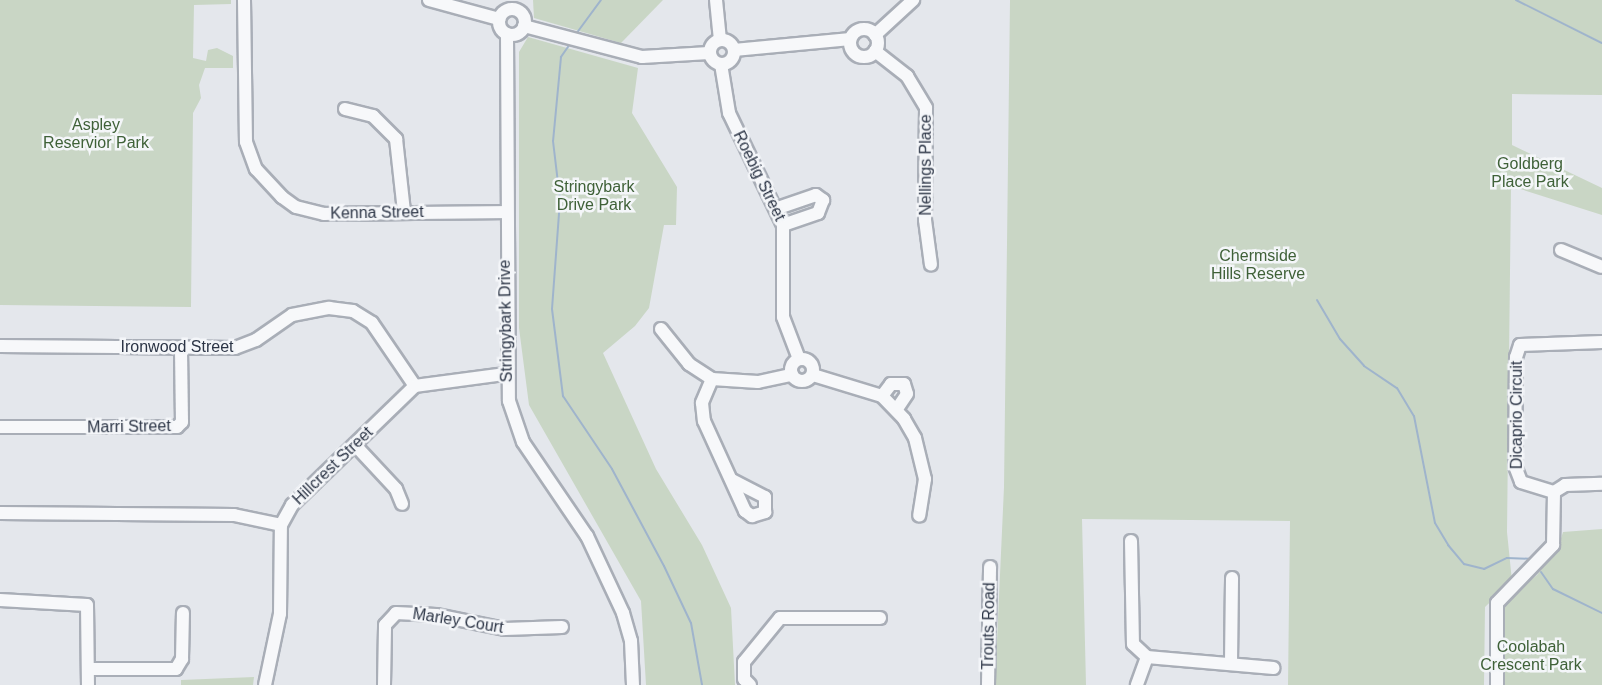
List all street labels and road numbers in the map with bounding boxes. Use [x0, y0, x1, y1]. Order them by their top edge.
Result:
street label: Nellings Place [916, 114, 936, 216]
street label: Roebig Street [729, 128, 789, 224]
street label: Kenna Street [330, 203, 424, 223]
street label: Stringybark Drive [495, 259, 517, 383]
street label: Ironwood Street [121, 337, 233, 357]
street label: Dicaprio Circuit [1507, 361, 1527, 469]
street label: Marri Street [87, 417, 171, 437]
street label: Hillcrest Street [289, 423, 377, 509]
street label: Trouts Road [979, 582, 999, 670]
street label: Marley Court [411, 604, 505, 638]

